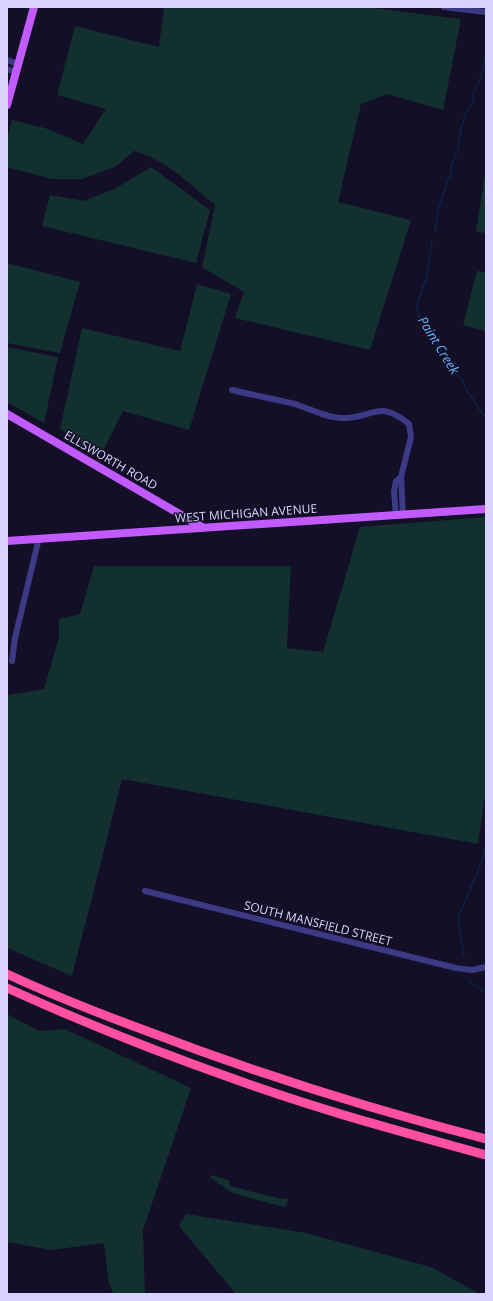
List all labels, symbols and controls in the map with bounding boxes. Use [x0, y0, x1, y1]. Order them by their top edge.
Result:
water label: Paint Creek [414, 313, 464, 378]
street label: ELLSWORTH ROAD [61, 426, 161, 494]
street label: WEST MICHIGAN AVENUE [174, 500, 318, 526]
street label: SOUTH MANSFIELD STREET [242, 896, 394, 950]

